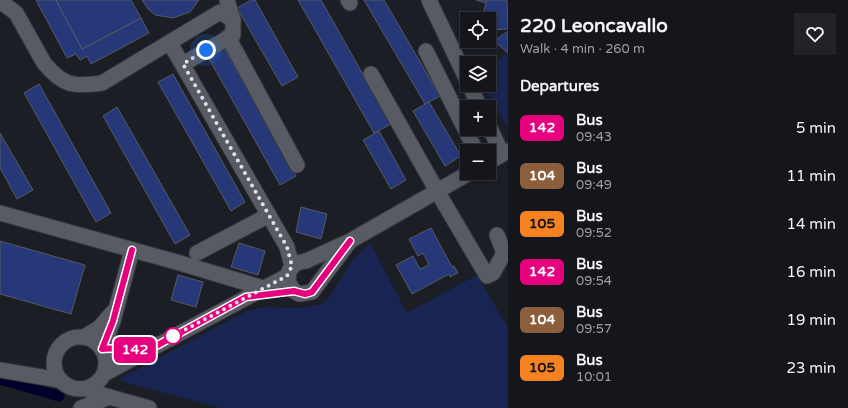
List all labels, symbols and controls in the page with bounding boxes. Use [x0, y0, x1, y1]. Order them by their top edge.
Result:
map controls [460, 12, 496, 180]
button: locate [460, 12, 496, 48]
button: heart [794, 13, 836, 55]
text: 220 Leoncavallo [520, 15, 668, 37]
your location [196, 40, 216, 60]
text: Walk · 4 min · 260 m [520, 41, 645, 57]
button: layers [460, 56, 496, 92]
text: Departures [520, 77, 599, 95]
button: + [460, 100, 496, 136]
text: Bus [576, 111, 603, 129]
text: 142 [529, 119, 555, 136]
text: 5 min [796, 119, 836, 137]
text: 09:43 [576, 129, 612, 145]
button: − [460, 144, 496, 180]
text: Bus [576, 159, 603, 177]
text: 104 [529, 167, 555, 184]
text: 11 min [787, 167, 836, 185]
text: 09:49 [576, 177, 612, 193]
text: Bus [576, 207, 603, 225]
text: 105 [529, 215, 555, 232]
text: 14 min [787, 215, 836, 233]
text: 09:52 [576, 225, 612, 241]
text: Bus [576, 255, 603, 273]
text: 142 [529, 263, 555, 280]
text: 16 min [787, 263, 836, 281]
text: 09:54 [576, 273, 612, 289]
text: Bus [576, 303, 603, 321]
text: 104 [529, 311, 555, 328]
text: 19 min [787, 311, 836, 329]
text: 09:57 [576, 321, 612, 337]
unlabelled marker [164, 327, 182, 345]
line badge: 142 [112, 337, 158, 363]
text: 142 [122, 341, 148, 358]
text: Bus [576, 351, 603, 369]
text: 105 [529, 359, 555, 376]
text: 23 min [787, 359, 836, 377]
text: 10:01 [576, 369, 612, 385]

